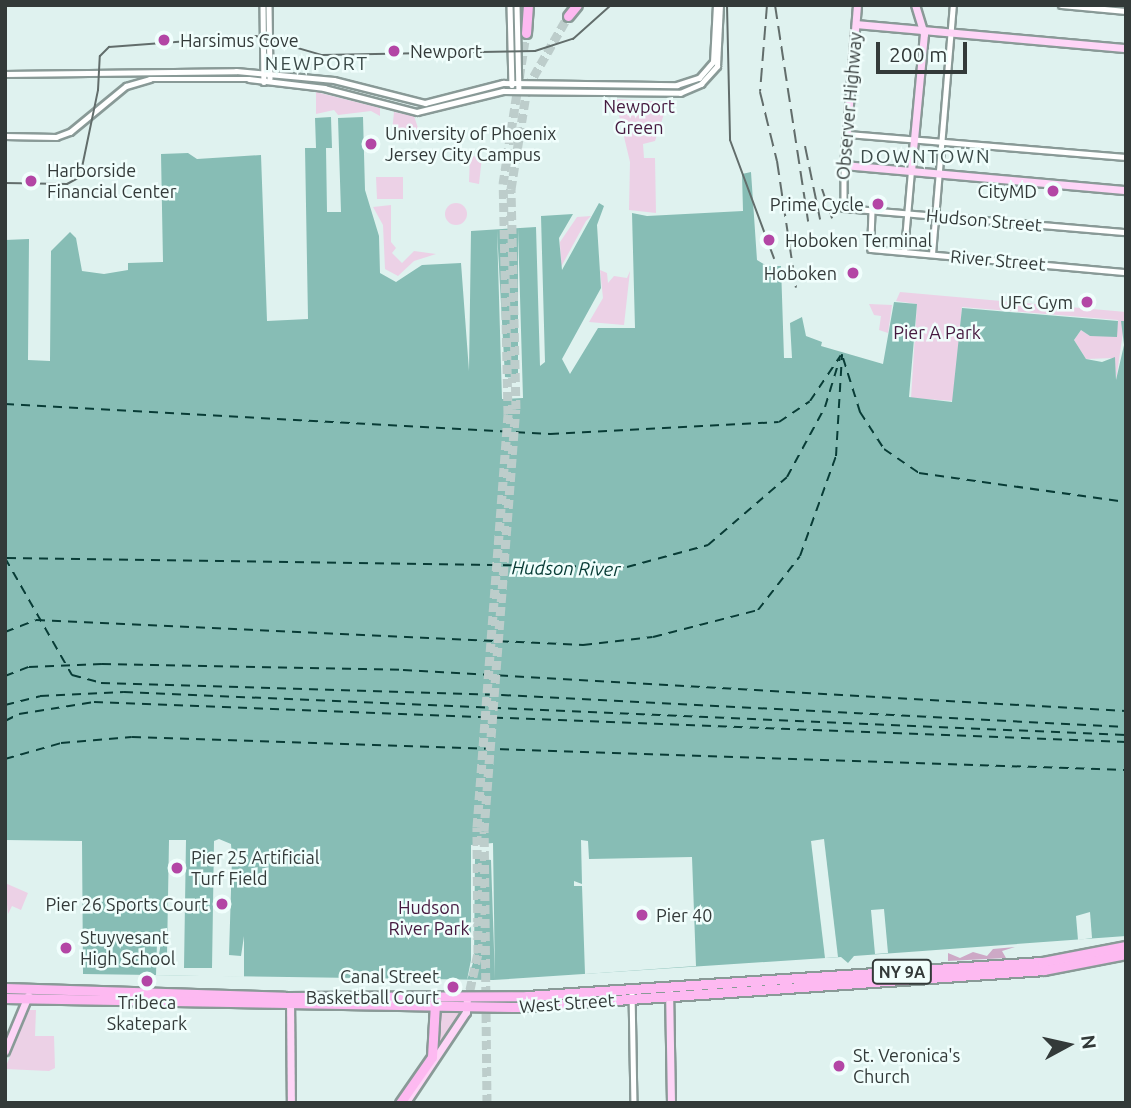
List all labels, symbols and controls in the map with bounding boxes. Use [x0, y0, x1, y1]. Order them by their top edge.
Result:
scale bar [879, 28, 970, 72]
place label: Harsimus Cove [180, 29, 299, 51]
marker: Harsimus Cove [154, 30, 174, 50]
street label: Observer Highway [832, 31, 866, 181]
place label: Newport [410, 40, 482, 62]
marker: Newport [384, 41, 404, 61]
text: 200 m [889, 42, 947, 66]
district label: NEWPORT [266, 53, 368, 75]
park label: Newport Green [603, 96, 675, 138]
place label: University of Phoenix Jersey City Campus [385, 123, 556, 166]
marker: University of Phoenix Jersey City Campus [363, 136, 379, 152]
district label: DOWNTOWN [861, 146, 991, 168]
place label: Harborside Financial Center [47, 160, 177, 202]
marker: Harborside Financial Center [21, 171, 41, 191]
place label: CityMD [977, 180, 1037, 202]
marker: CityMD [1043, 181, 1063, 201]
place label: Prime Cycle [770, 193, 864, 215]
marker: Prime Cycle [870, 196, 886, 212]
street label: Hudson Street [925, 204, 1043, 236]
place label: Hoboken Terminal [785, 229, 932, 251]
marker: Hoboken Terminal [759, 230, 779, 250]
street label: River Street [950, 245, 1046, 275]
place label: Hoboken [764, 262, 837, 284]
marker: Hoboken [843, 263, 863, 283]
place label: UFC Gym [1000, 291, 1073, 313]
marker: UFC Gym [1079, 294, 1095, 310]
park label: Pier A Park [893, 321, 981, 343]
water label: Hudson River [511, 557, 621, 581]
place label: Pier 25 Artificial Turf Field [191, 847, 319, 890]
marker: Pier 25 Artificial Turf Field [169, 860, 185, 876]
place label: Pier 26 Sports Court [46, 893, 208, 915]
marker: Pier 26 Sports Court [214, 896, 230, 912]
park label: Hudson River Park [389, 897, 469, 940]
place label: Pier 40 [656, 904, 712, 926]
marker: Pier 40 [634, 907, 650, 923]
place label: Stuyvesant High School [80, 927, 176, 970]
marker: Stuyvesant High School [58, 940, 74, 956]
road number: NY 9A [870, 960, 934, 984]
place label: Canal Street Basketball Court [306, 966, 439, 1009]
marker: Tribeca Skatepark [139, 973, 155, 989]
marker: Canal Street Basketball Court [445, 979, 461, 995]
street label: West Street [519, 989, 615, 1017]
place label: Tribeca Skatepark [107, 992, 187, 1034]
north arrow [1033, 1010, 1103, 1080]
text: N [1077, 1034, 1101, 1051]
place label: St. Veronica's Church [853, 1045, 960, 1088]
marker: St. Veronica's Church [831, 1058, 847, 1074]

